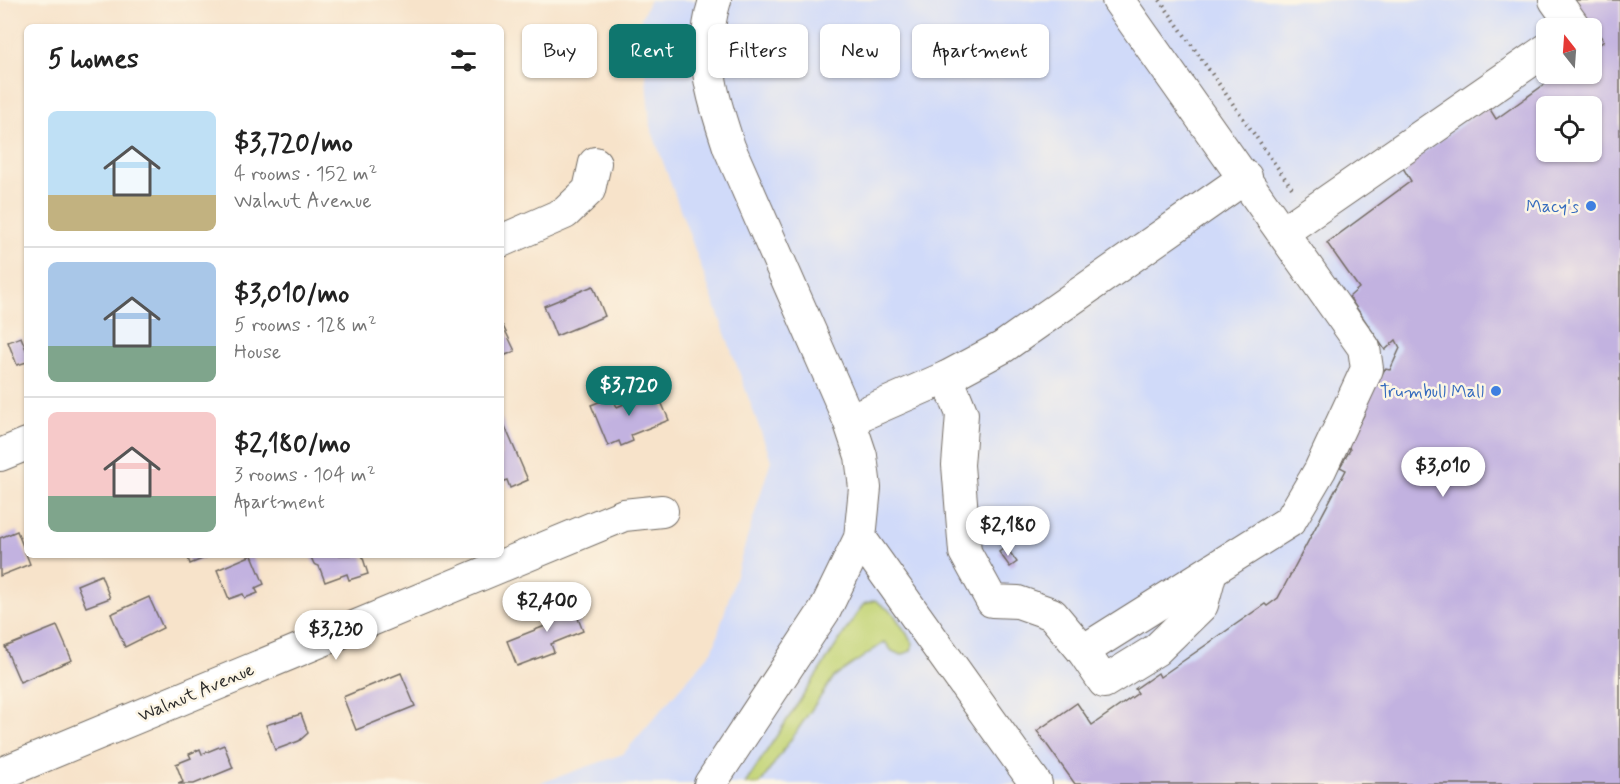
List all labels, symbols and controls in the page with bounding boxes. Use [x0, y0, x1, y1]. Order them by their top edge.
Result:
north arrow [1536, 18, 1602, 84]
map controls [1536, 18, 1602, 162]
chip: Buy [522, 24, 597, 78]
chip: Rent [609, 24, 696, 78]
chip: Filters [708, 24, 808, 78]
chip: New [820, 24, 900, 78]
chip: Apartment [912, 24, 1049, 78]
text: 5 homes [48, 43, 139, 77]
icon: filters [447, 44, 480, 77]
button: locate [1536, 96, 1602, 162]
text: $3,720/mo [234, 127, 353, 161]
icon: home [96, 135, 168, 207]
text: 4 rooms · 152 m² [234, 161, 377, 188]
text: Walnut Avenue [234, 188, 372, 215]
place label: Macy's [1526, 195, 1579, 219]
marker: Macy's [1584, 199, 1598, 213]
text: $3,010/mo [234, 278, 349, 312]
icon: home [96, 286, 168, 358]
text: 5 rooms · 128 m² [234, 312, 377, 339]
text: House [234, 339, 281, 366]
pin: $3,720 [580, 366, 678, 417]
text: $3,720 [600, 372, 658, 399]
place label: Trumbull Mall [1380, 380, 1484, 404]
marker: Trumbull Mall [1489, 384, 1503, 398]
text: $2,180/mo [234, 428, 351, 462]
icon: home [96, 436, 168, 508]
pin: $3,010 [1394, 447, 1492, 498]
text: $3,010 [1415, 453, 1471, 480]
text: 3 rooms · 104 m² [234, 462, 376, 489]
text: Apartment [234, 489, 325, 516]
pin: $2,180 [959, 506, 1057, 557]
text: $2,180 [980, 512, 1036, 539]
pin: $2,400 [498, 582, 596, 633]
text: $2,400 [516, 588, 578, 615]
pin: $3,230 [287, 610, 385, 661]
text: $3,230 [308, 616, 364, 643]
street label: Walnut Avenue [135, 658, 258, 728]

